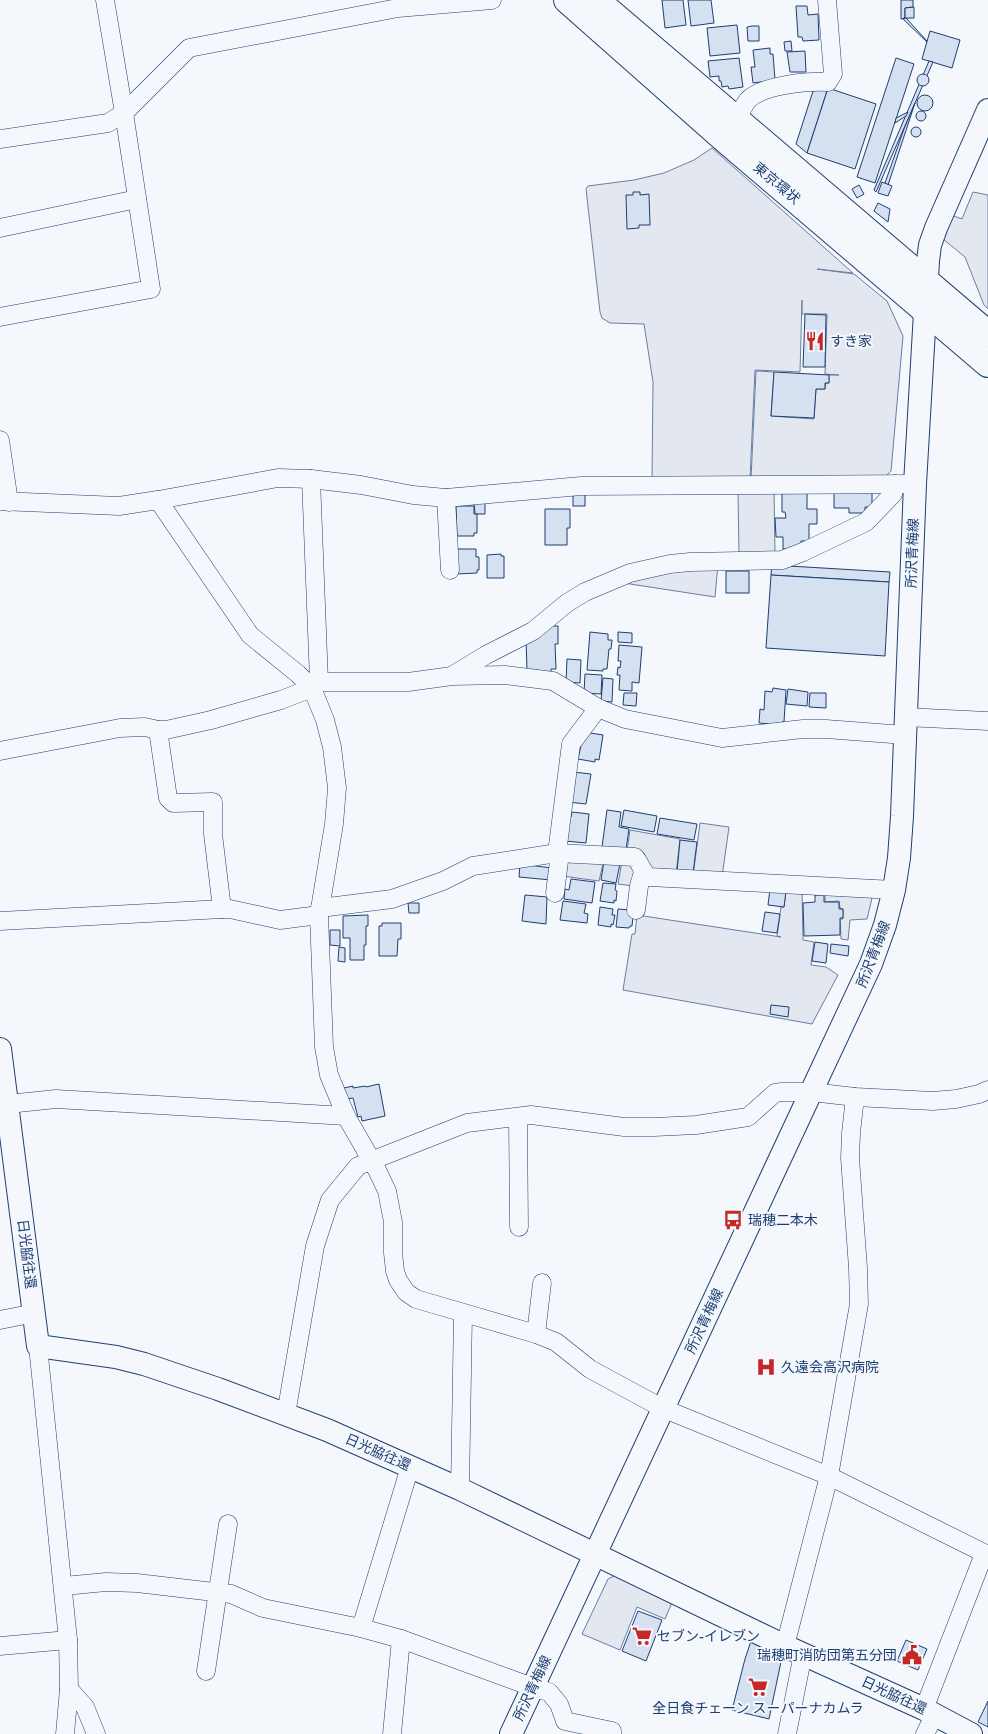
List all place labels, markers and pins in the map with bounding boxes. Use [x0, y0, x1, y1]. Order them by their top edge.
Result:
restaurant icon: すき家 [804, 330, 826, 352]
place label: すき家 [830, 333, 872, 350]
bus stop icon: 瑞穂二本木 [722, 1209, 744, 1231]
place label: 瑞穂二本木 [748, 1212, 818, 1229]
hospital icon: 久遠会高沢病院 [755, 1356, 777, 1378]
place label: 久遠会高沢病院 [781, 1359, 879, 1376]
supermarket icon: セブン-イレブン [631, 1625, 653, 1647]
place label: セブン-イレブン [657, 1628, 760, 1645]
public building icon: 瑞穂町消防団第五分団 [901, 1644, 923, 1666]
place label: 瑞穂町消防団第五分団 [757, 1647, 897, 1664]
supermarket icon: 全日食チェーン スーパーナカムラ [747, 1676, 769, 1698]
place label: 全日食チェーン スーパーナカムラ [652, 1700, 864, 1717]

